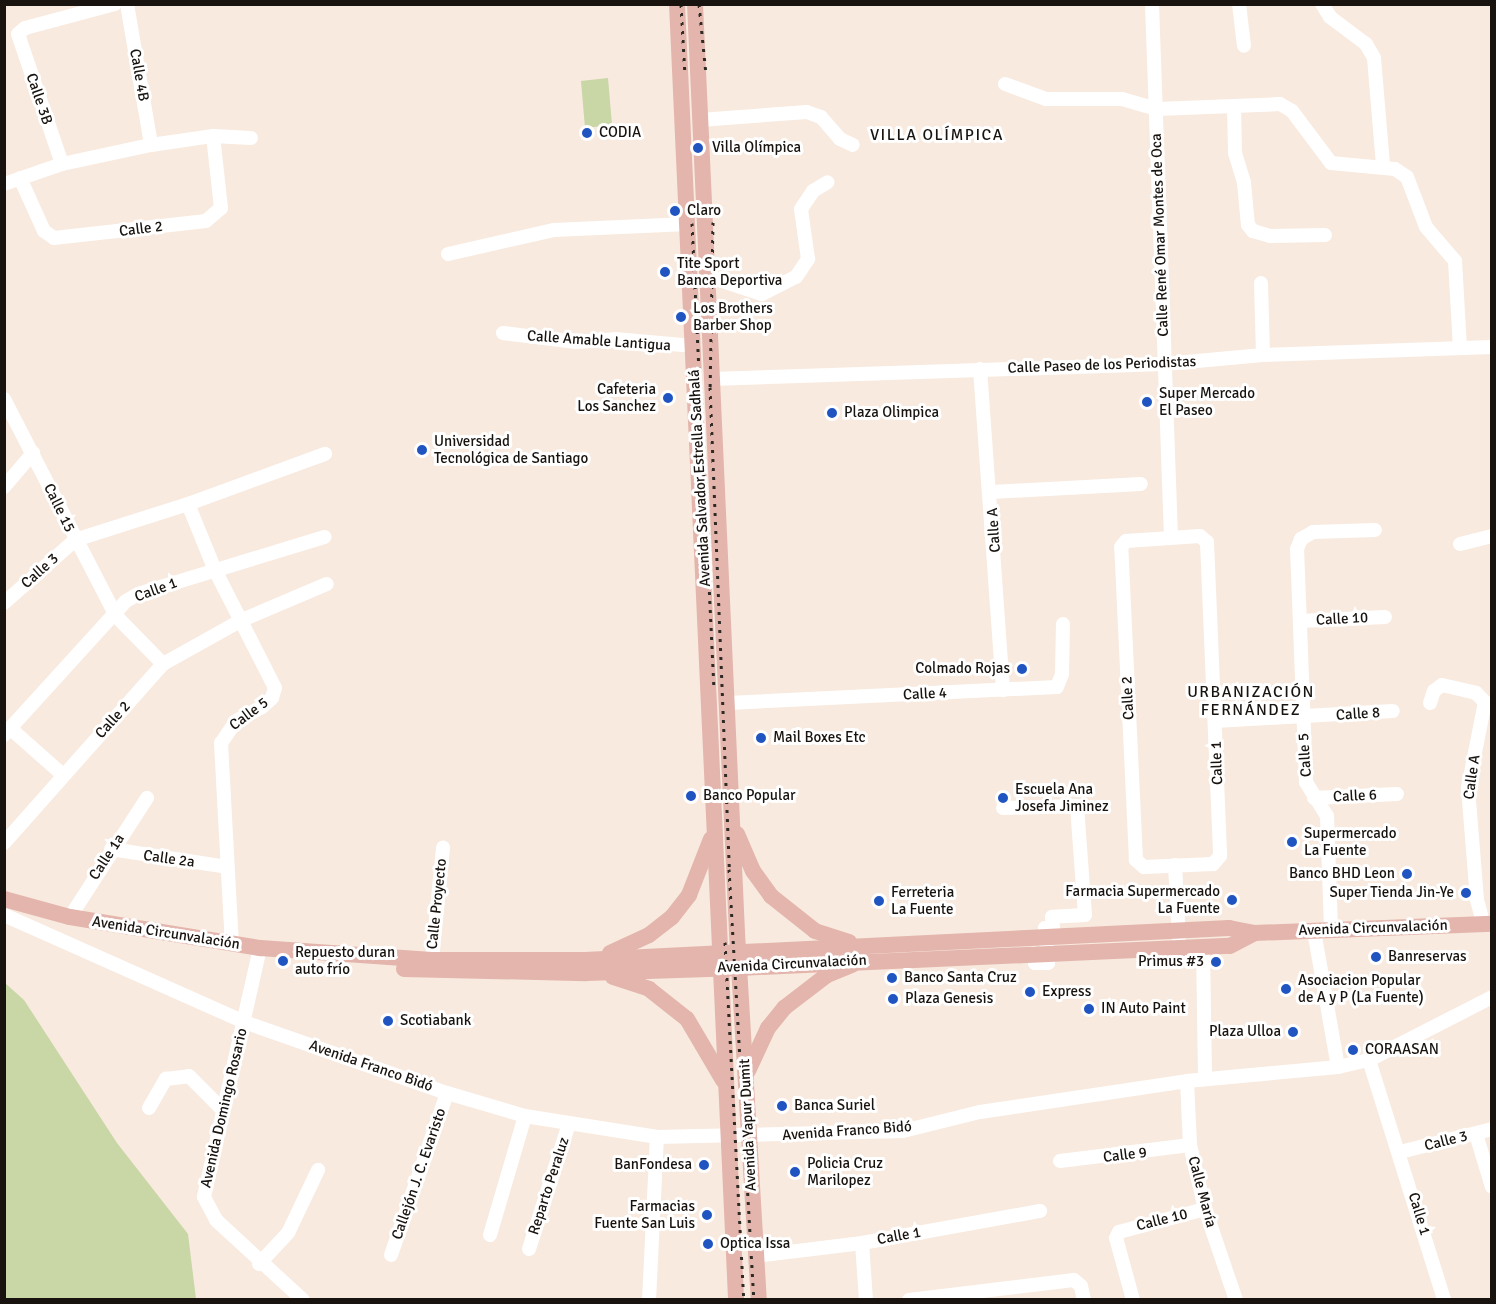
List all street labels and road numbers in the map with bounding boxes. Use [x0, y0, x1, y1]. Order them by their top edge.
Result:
street label: Calle 4B [126, 47, 152, 103]
street label: Calle 3B [22, 71, 56, 127]
street label: Calle René Omar Montes de Oca [1147, 133, 1173, 337]
street label: Calle 2 [118, 217, 164, 241]
street label: Calle Amable Lantigua [526, 327, 672, 355]
street label: Calle Paseo de los Periodistas [1007, 353, 1197, 377]
street label: Avenida Salvador Estrella Sadhalá [685, 369, 715, 587]
street label: Calle 15 [39, 481, 79, 535]
street label: Calle A [983, 507, 1005, 553]
street label: Calle 3 [18, 550, 62, 592]
street label: Calle 1 [132, 574, 180, 606]
street label: Calle 10 [1316, 609, 1368, 629]
street label: Calle 2 [1118, 676, 1138, 720]
street label: Calle 4 [903, 684, 947, 704]
street label: Calle 5 [226, 694, 272, 734]
street label: Calle 2 [92, 698, 134, 742]
street label: Calle 8 [1335, 703, 1381, 725]
street label: Calle 5 [1294, 732, 1316, 778]
street label: Calle 1 [1207, 741, 1227, 785]
street label: Calle A [1460, 753, 1484, 801]
street label: Calle 6 [1333, 786, 1377, 806]
street label: Calle 1a [85, 830, 129, 884]
street label: Calle 2a [142, 846, 196, 872]
street label: Calle Proyecto [423, 858, 451, 950]
street label: Avenida Circunvalación [91, 912, 241, 954]
street label: Avenida Circunvalación [1298, 916, 1448, 940]
street label: Avenida Circunvalación [717, 951, 867, 977]
street label: Avenida Domingo Rosario [197, 1026, 251, 1190]
street label: Avenida Franco Bidó [307, 1036, 435, 1096]
street label: Avenida Yapur Dumit [736, 1058, 760, 1192]
street label: Callejón J. C. Evaristo [388, 1106, 450, 1242]
street label: Avenida Franco Bidó [782, 1117, 912, 1145]
street label: Calle 3 [1422, 1127, 1470, 1155]
street label: Reparto Peraluz [525, 1135, 573, 1237]
street label: Calle 9 [1102, 1143, 1148, 1167]
street label: Calle María [1184, 1154, 1220, 1230]
street label: Calle 1 [1404, 1190, 1434, 1238]
street label: Calle 10 [1135, 1205, 1189, 1235]
street label: Calle 1 [876, 1223, 922, 1249]

